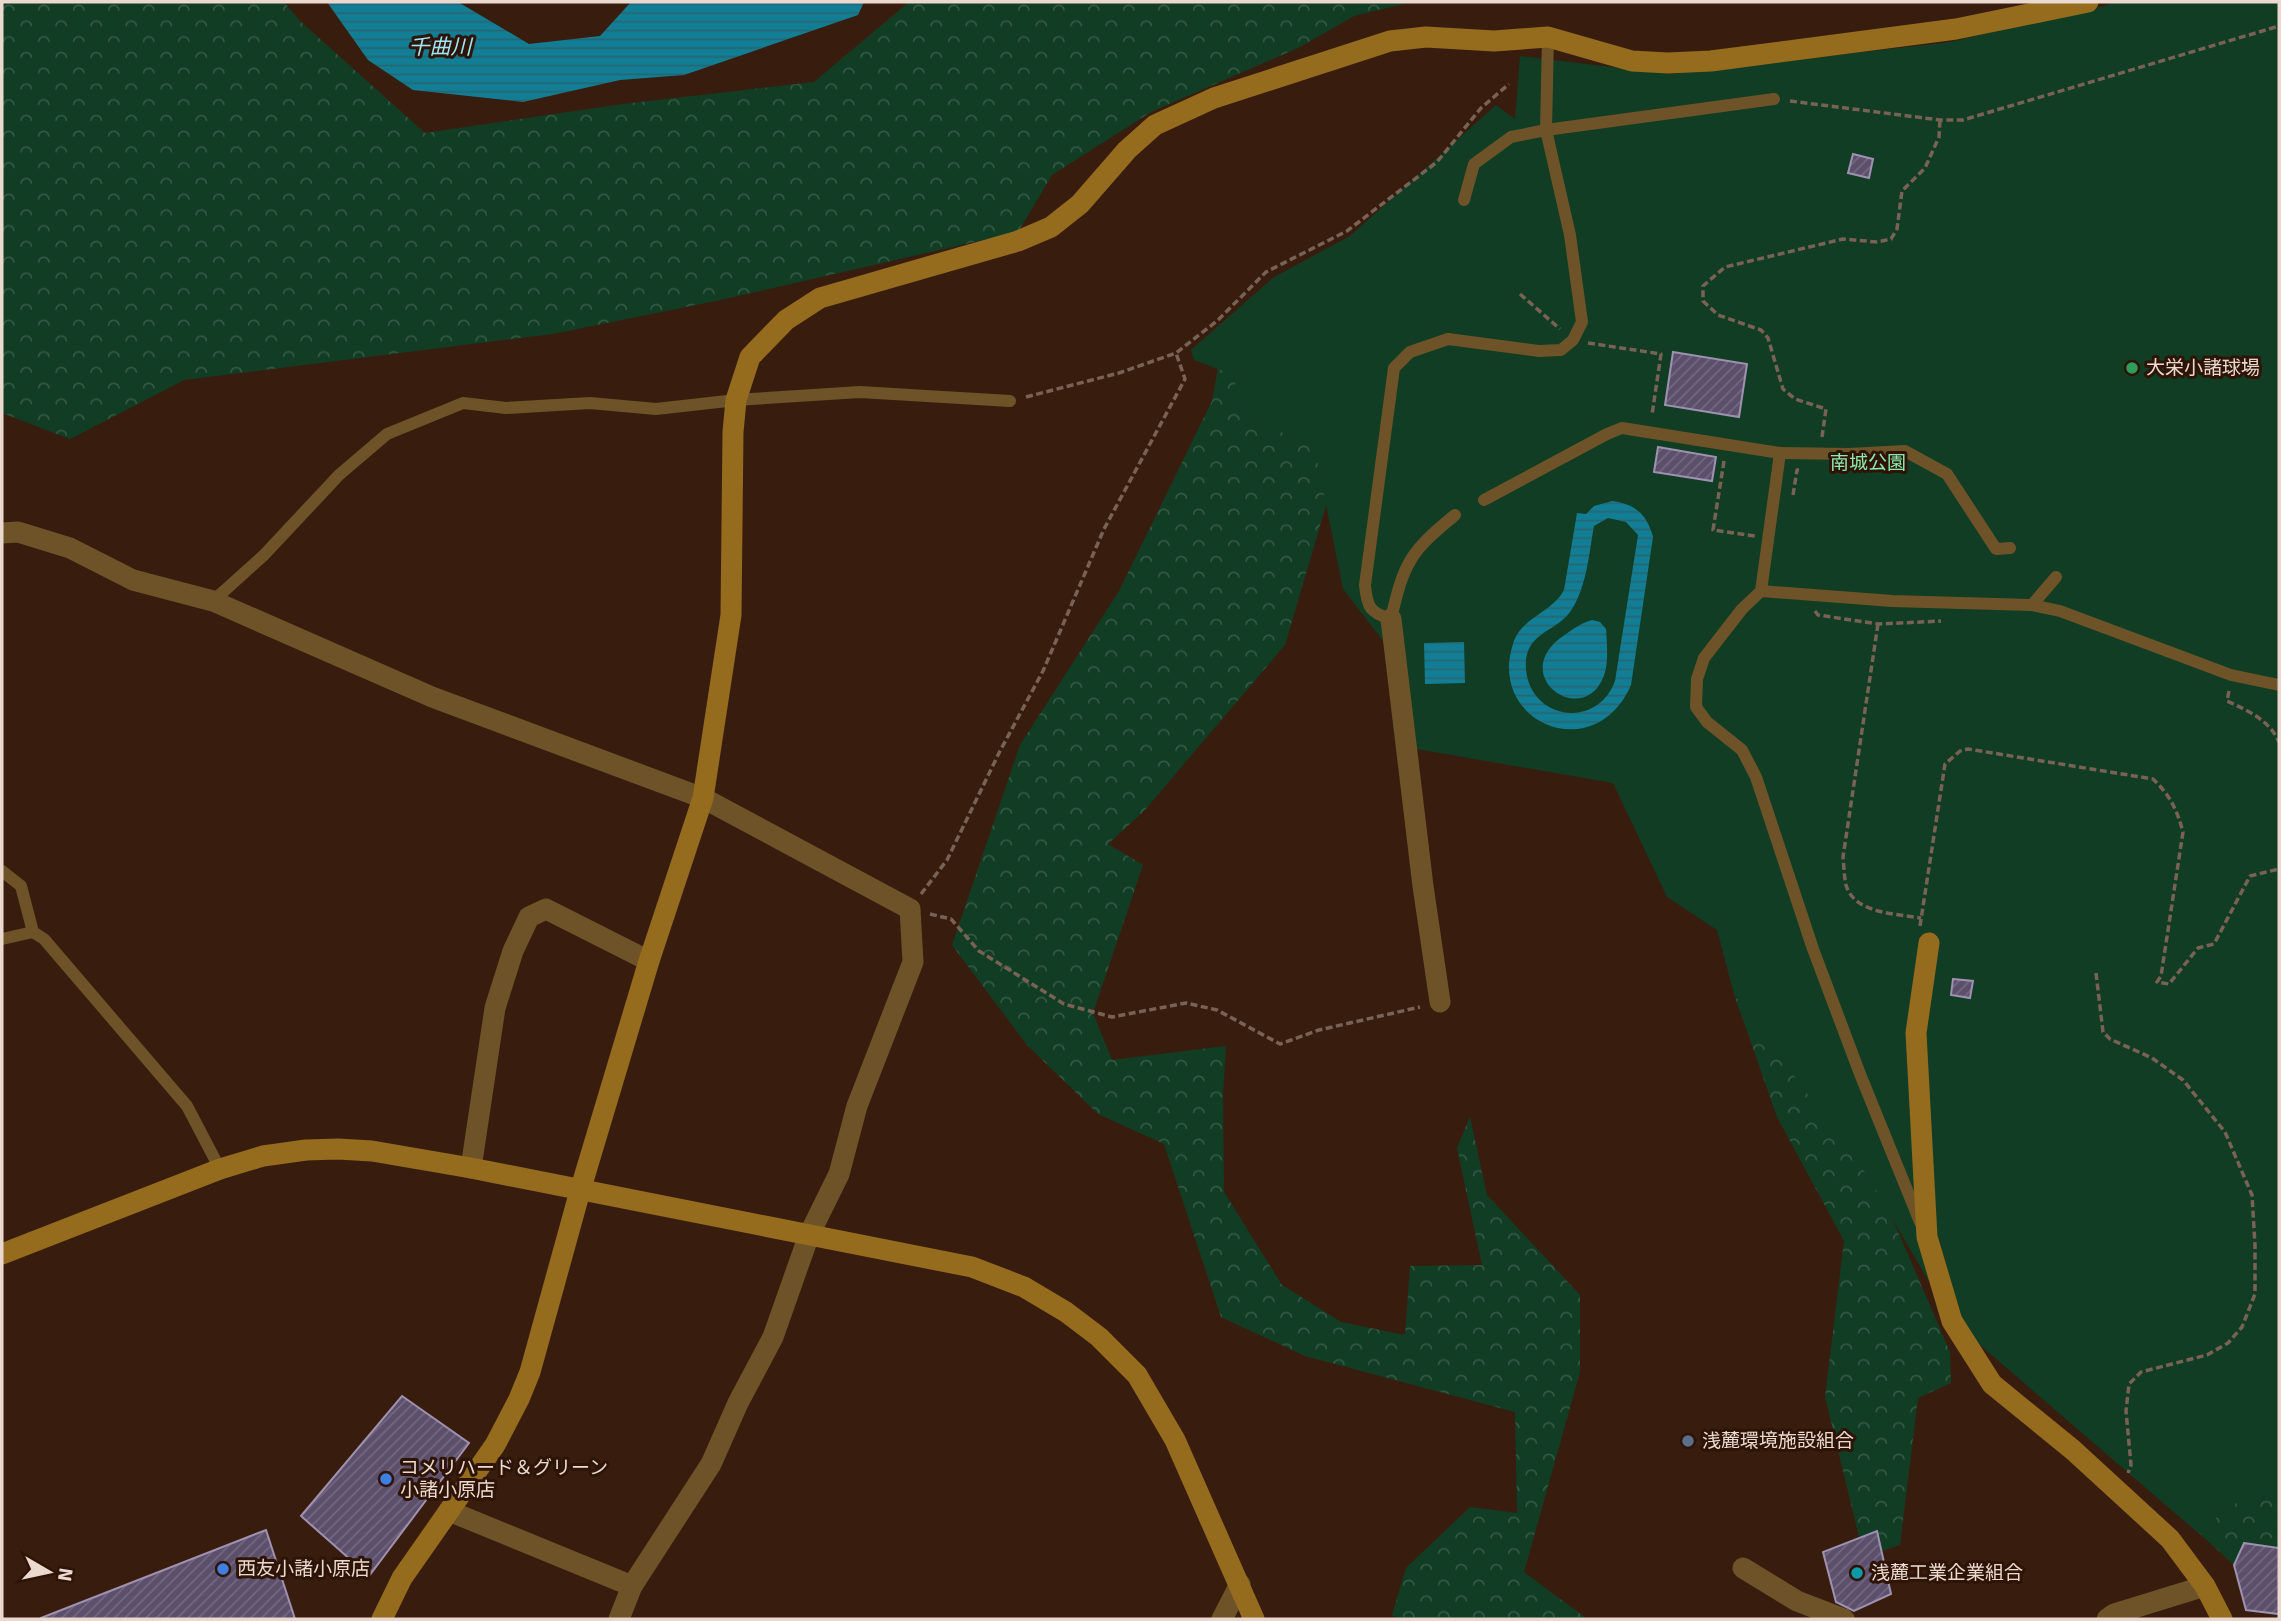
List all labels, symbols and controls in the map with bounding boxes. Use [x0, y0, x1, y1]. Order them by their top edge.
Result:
water label: 千曲川 [409, 34, 473, 60]
place label: 大栄小諸球場 [2146, 356, 2260, 380]
marker: 大栄小諸球場 [2124, 360, 2140, 376]
park label: 南城公園 [1830, 451, 1906, 475]
place label: 浅麓環境施設組合 [1702, 1429, 1854, 1453]
marker: 浅麓環境施設組合 [1680, 1433, 1696, 1449]
place label: コメリハード＆グリーン 小諸小原店 [400, 1456, 608, 1502]
marker: コメリハード＆グリーン 小諸小原店 [378, 1471, 394, 1487]
north arrow [14, 1537, 84, 1607]
place label: 西友小諸小原店 [237, 1557, 370, 1581]
marker: 西友小諸小原店 [215, 1561, 231, 1577]
place label: 浅麓工業企業組合 [1871, 1561, 2023, 1585]
marker: 浅麓工業企業組合 [1849, 1565, 1865, 1581]
text: N [52, 1566, 78, 1583]

